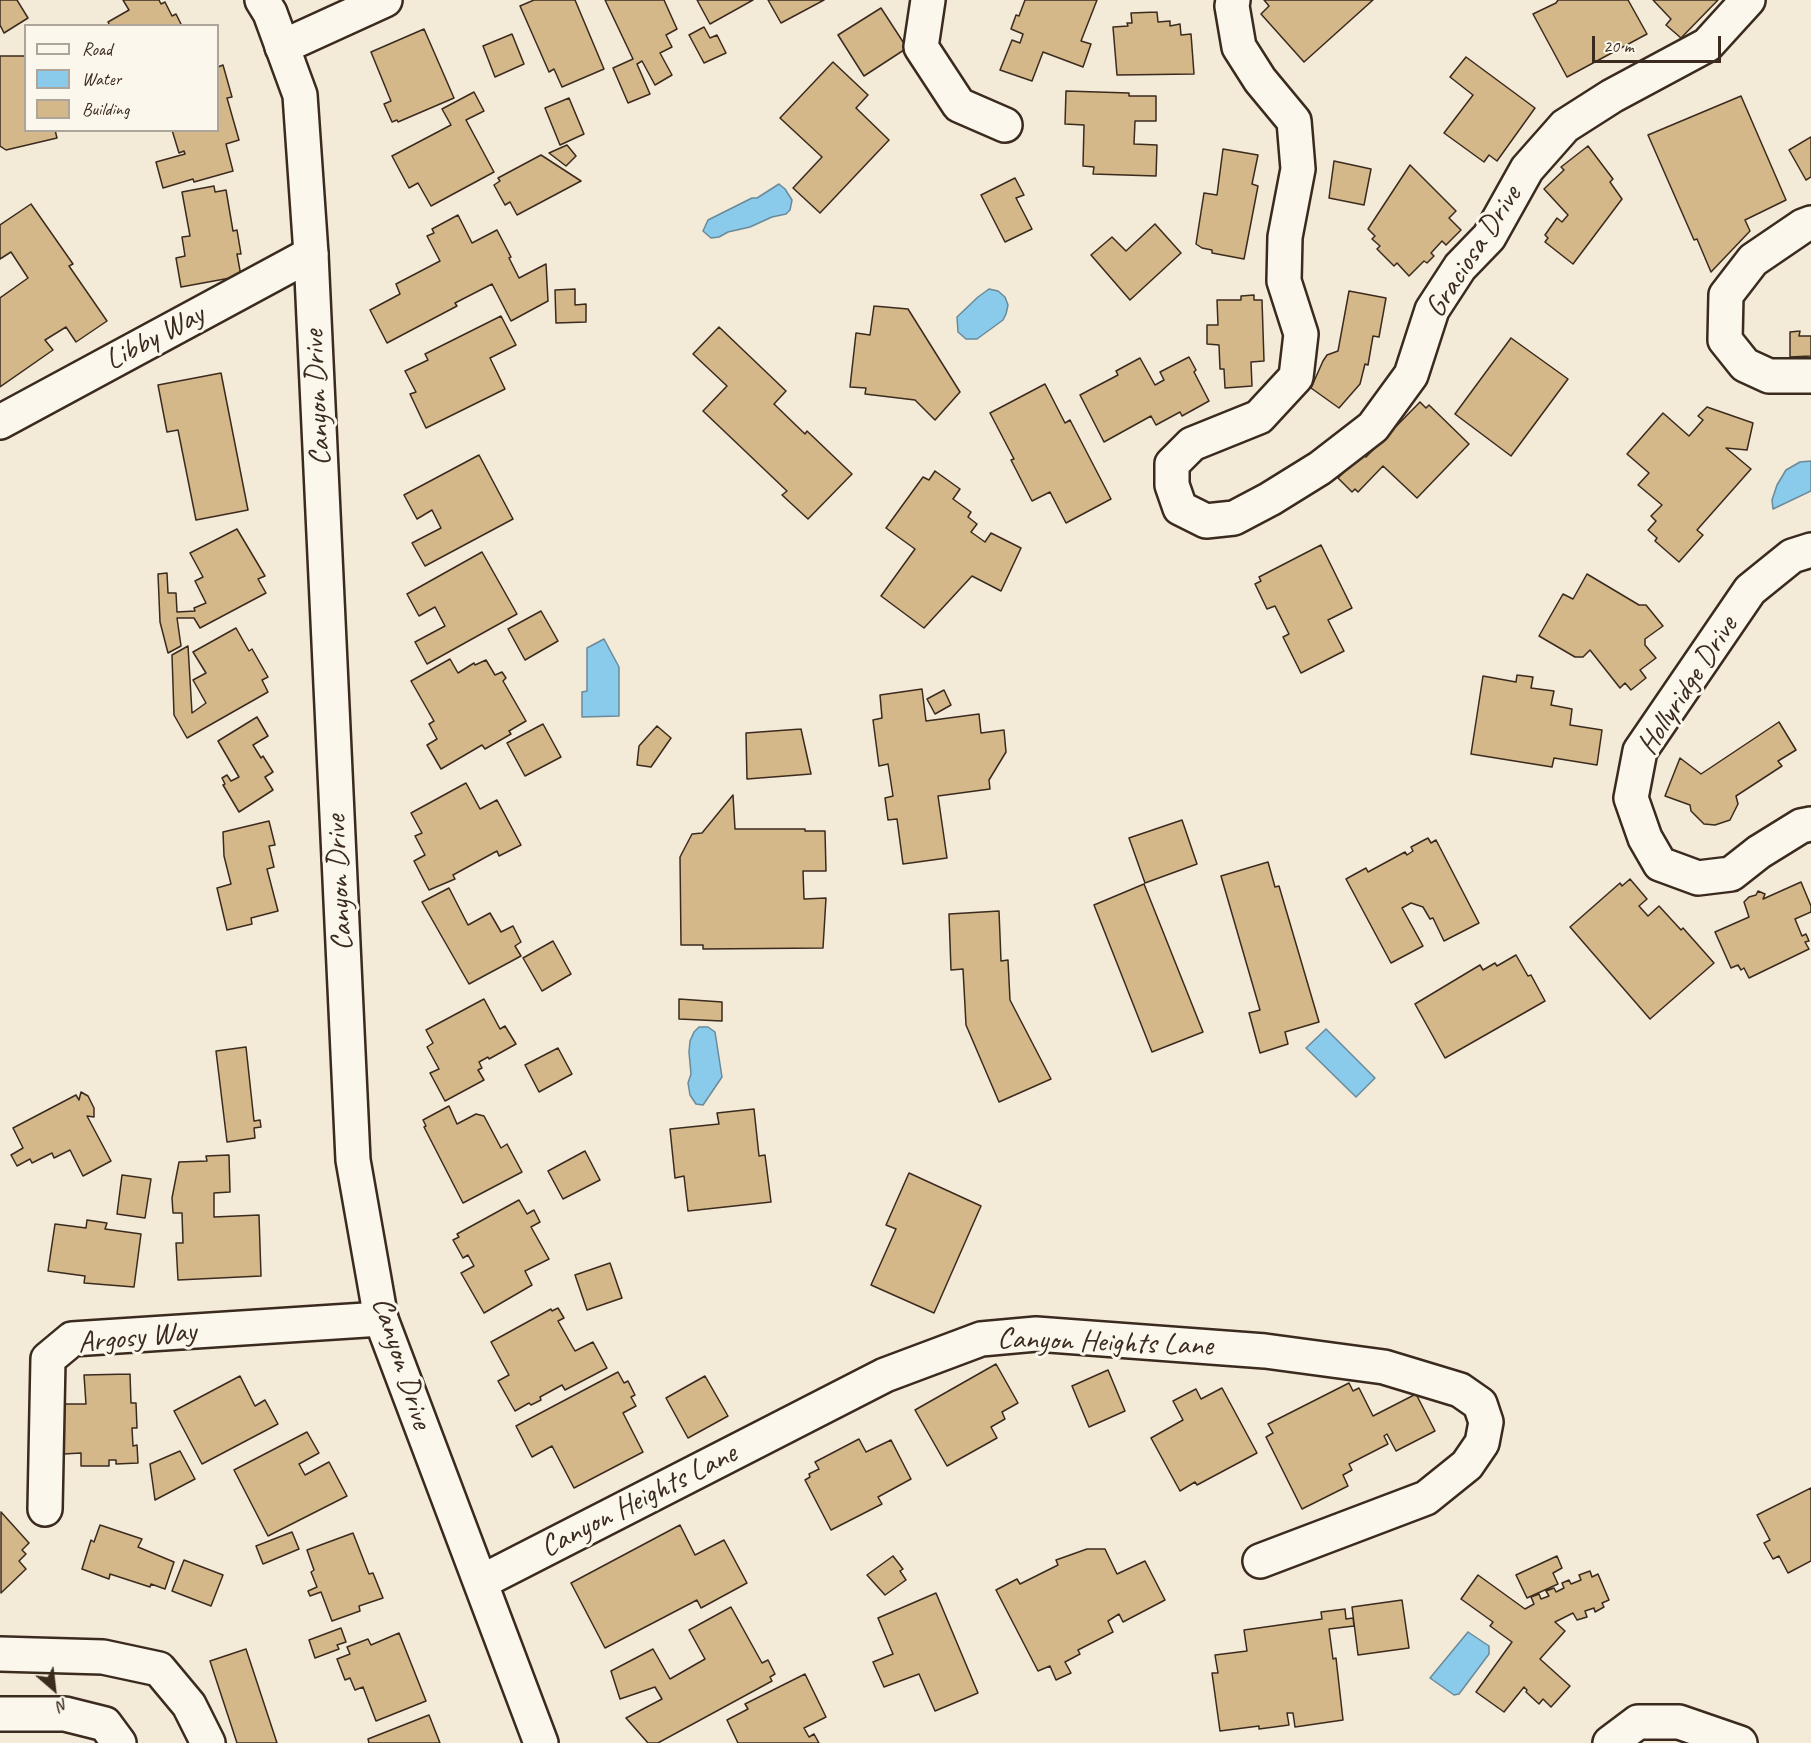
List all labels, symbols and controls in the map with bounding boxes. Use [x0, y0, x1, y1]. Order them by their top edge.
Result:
legend [24, 24, 219, 132]
scale bar [1595, 24, 1724, 62]
text: 20 m [1603, 35, 1634, 57]
text: Road [82, 38, 112, 60]
text: Water [82, 68, 121, 90]
text: Building [82, 98, 129, 120]
street label: Graciosa Drive [1418, 179, 1530, 325]
street label: Libby Way [99, 297, 211, 379]
street label: Canyon Drive [296, 329, 340, 467]
street label: Hollyridge Drive [1630, 610, 1746, 762]
street label: Canyon Drive [318, 814, 362, 952]
street label: Canyon Drive [363, 1293, 439, 1433]
street label: Argosy Way [76, 1314, 198, 1362]
street label: Canyon Heights Lane [997, 1321, 1213, 1365]
street label: Canyon Heights Lane [535, 1436, 743, 1566]
north arrow [24, 1659, 84, 1719]
text: N [53, 1694, 72, 1716]

